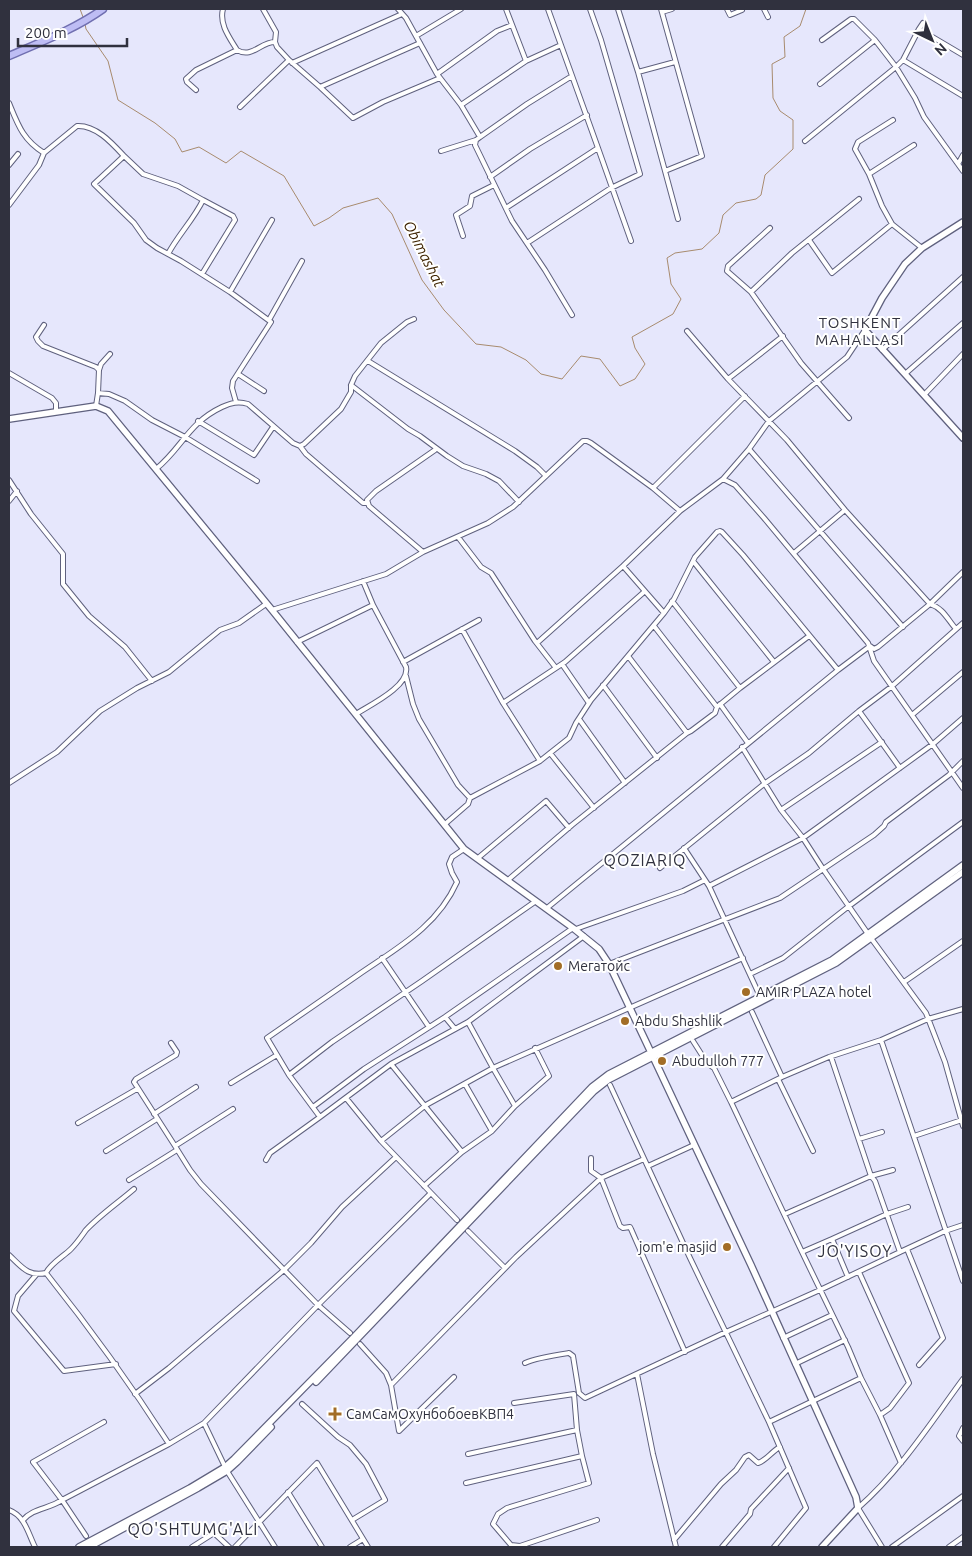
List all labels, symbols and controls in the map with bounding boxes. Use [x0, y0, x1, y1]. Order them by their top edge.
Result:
scale bar [18, 15, 126, 47]
north arrow [907, 15, 957, 65]
text: 200 m [25, 24, 67, 41]
text: N [932, 40, 950, 59]
water label: Obimashat [400, 218, 449, 290]
district label: TOSHKENT MAHALLASI [815, 314, 905, 348]
district label: QOZIARIQ [604, 851, 686, 869]
place label: Мегатойс [568, 958, 630, 974]
marker: Мегатойс [552, 960, 564, 972]
place label: AMIR PLAZA hotel [756, 984, 872, 1000]
marker: AMIR PLAZA hotel [740, 986, 752, 998]
place label: Abdu Shashlik [635, 1013, 722, 1029]
marker: Abdu Shashlik [619, 1015, 631, 1027]
place label: Abudulloh 777 [672, 1053, 764, 1069]
marker: Abudulloh 777 [656, 1055, 668, 1067]
place label: jom'e masjid [638, 1239, 717, 1255]
marker: jom'e masjid [721, 1241, 733, 1253]
district label: JO'YISOY [818, 1242, 892, 1260]
place label: СамСамОхунбобоевКВП4 [346, 1406, 514, 1422]
marker: СамСамОхунбобоевКВП4 [328, 1407, 342, 1421]
district label: QO'SHTUMG'ALI [128, 1520, 258, 1538]

